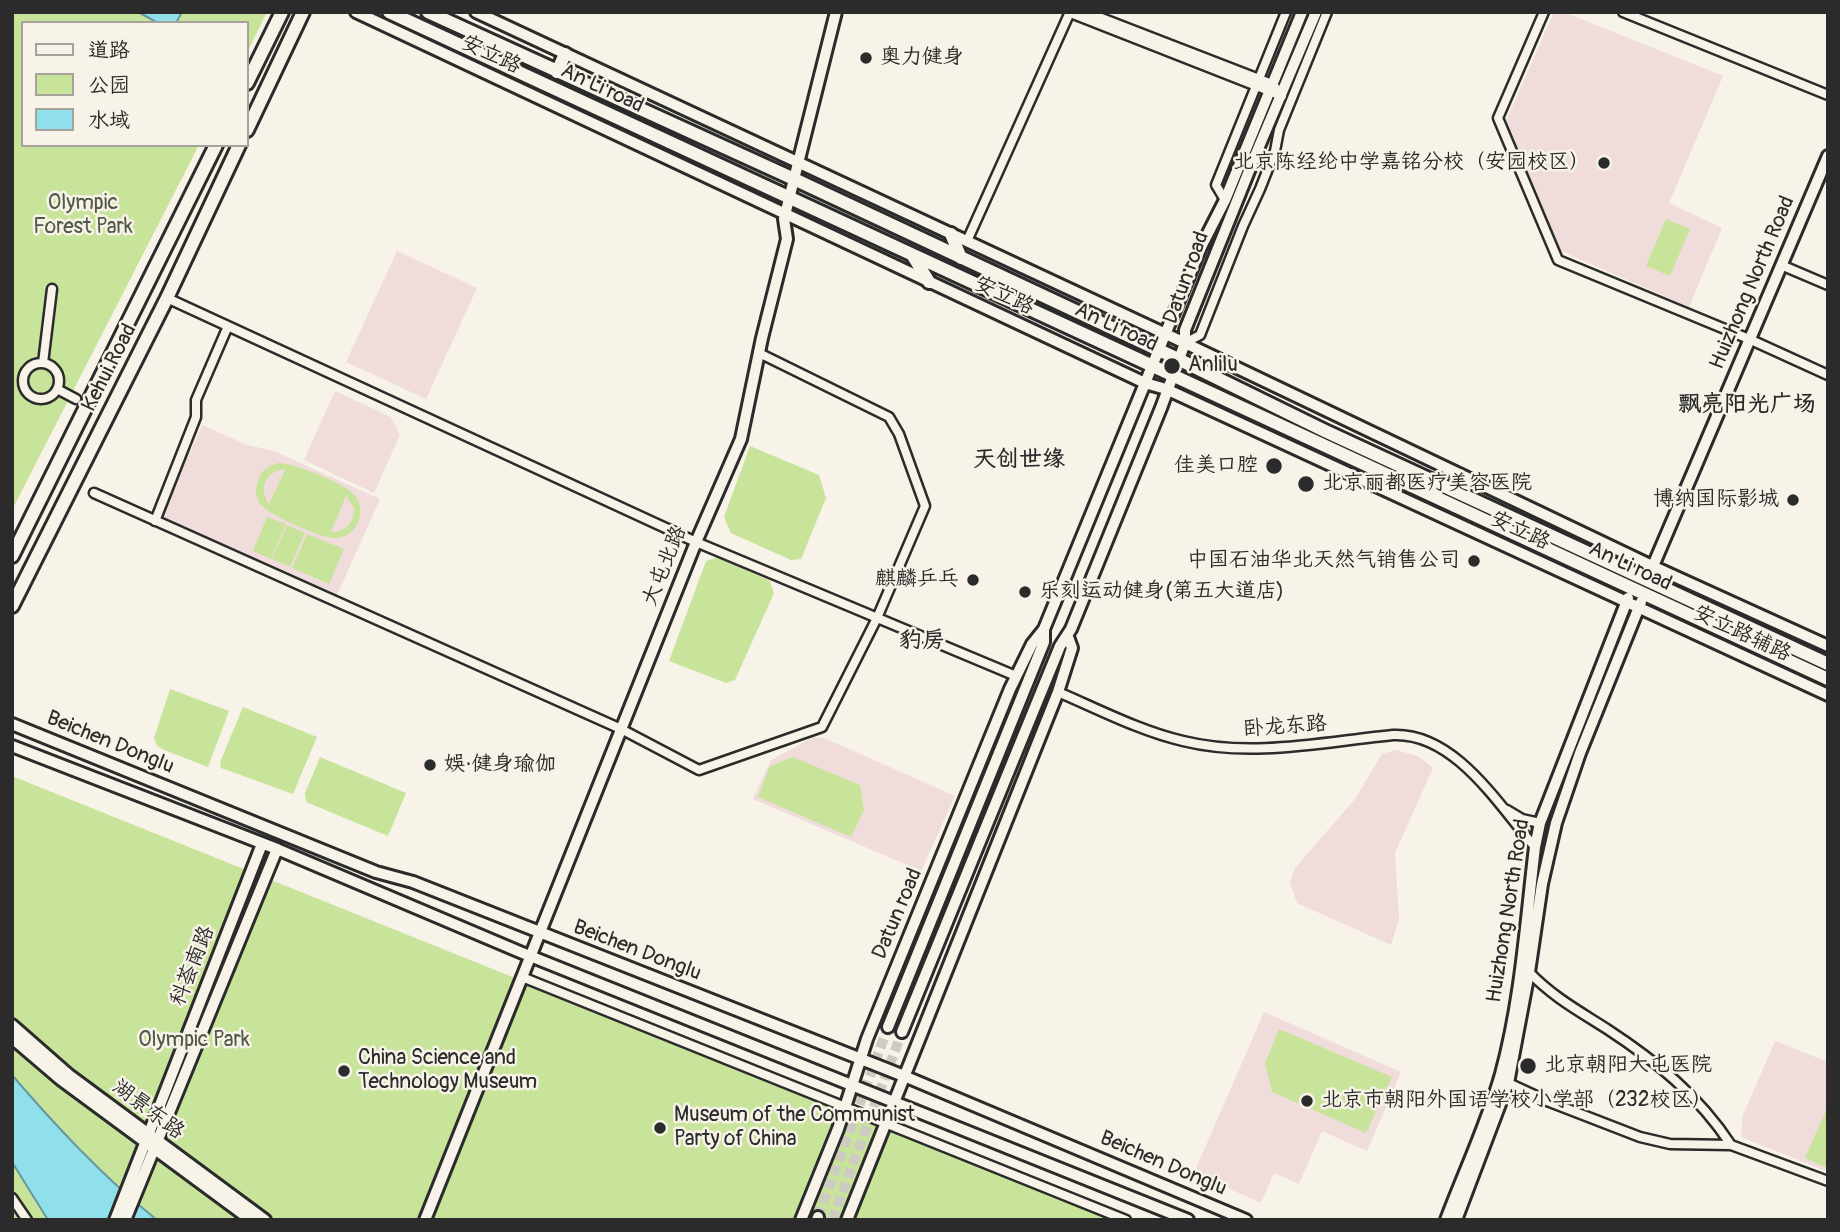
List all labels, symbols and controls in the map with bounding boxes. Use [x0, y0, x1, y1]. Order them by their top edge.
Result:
legend [21, 21, 248, 147]
street label: 安立路 [457, 30, 525, 80]
text: 道路 [88, 37, 130, 64]
place label: 奥力健身 [880, 45, 964, 71]
marker: 奥力健身 [858, 50, 874, 66]
street label: An Li road [557, 59, 647, 119]
text: 公园 [88, 72, 130, 99]
text: 水域 [88, 107, 130, 134]
place label: 北京陈经纶中学嘉铭分校（安园校区） [1233, 150, 1590, 176]
marker: 北京陈经纶中学嘉铭分校（安园校区） [1596, 155, 1612, 171]
park label: Olympic Forest Park [33, 191, 133, 241]
street label: Huizhong North Road [1705, 193, 1801, 373]
street label: Datun road [1159, 229, 1215, 327]
street label: 安立路 [970, 271, 1038, 321]
street label: An Li road [1071, 298, 1161, 358]
street label: Kehui Road [77, 320, 143, 416]
place label: Anlilu [1188, 353, 1238, 379]
marker: Anlilu [1162, 356, 1182, 376]
district label: 飘亮阳光广场 [1678, 391, 1816, 419]
district label: 天创世缘 [973, 446, 1065, 474]
place label: 佳美口腔 [1174, 453, 1258, 479]
marker: 佳美口腔 [1264, 456, 1284, 476]
place label: 北京丽都医疗美容医院 [1322, 471, 1532, 497]
marker: 北京丽都医疗美容医院 [1296, 474, 1316, 494]
place label: 博纳国际影城 [1653, 487, 1779, 513]
marker: 博纳国际影城 [1785, 492, 1801, 508]
street label: 安立路 [1486, 506, 1554, 556]
street label: 大屯北路 [638, 522, 692, 610]
street label: An Li road [1585, 537, 1675, 597]
place label: 中国石油华北天然气销售公司 [1187, 548, 1460, 574]
marker: 中国石油华北天然气销售公司 [1466, 553, 1482, 569]
place label: 麒麟乒乓 [875, 567, 959, 593]
marker: 麒麟乒乓 [965, 572, 981, 588]
place label: 乐刻运动健身(第五大道店) [1039, 579, 1284, 605]
marker: 乐刻运动健身(第五大道店) [1017, 584, 1033, 600]
street label: 安立路辅路 [1689, 600, 1795, 668]
district label: 豹房 [899, 627, 945, 655]
street label: Beichen Donglu [43, 706, 177, 780]
street label: 卧龙东路 [1242, 712, 1328, 742]
place label: 娱·健身瑜伽 [444, 752, 556, 778]
marker: 娱·健身瑜伽 [422, 757, 438, 773]
street label: Huizhong North Road [1482, 817, 1536, 1005]
street label: Datun road [868, 865, 928, 963]
street label: Beichen Donglu [569, 915, 705, 987]
street label: 科荟南路 [166, 922, 220, 1010]
park label: Olympic Park [138, 1028, 250, 1054]
place label: China Science and Technology Museum [358, 1046, 537, 1096]
place label: 北京朝阳大屯医院 [1544, 1053, 1712, 1079]
marker: 北京朝阳大屯医院 [1518, 1056, 1538, 1076]
marker: China Science and Technology Museum [336, 1063, 352, 1079]
street label: 湖景东路 [107, 1075, 189, 1145]
place label: 北京市朝阳外国语学校小学部（232校区） [1321, 1088, 1713, 1114]
marker: 北京市朝阳外国语学校小学部（232校区） [1299, 1093, 1315, 1109]
place label: Museum of the Communist Party of China [674, 1103, 915, 1153]
marker: Museum of the Communist Party of China [652, 1120, 668, 1136]
street label: Beichen Donglu [1096, 1126, 1230, 1202]

